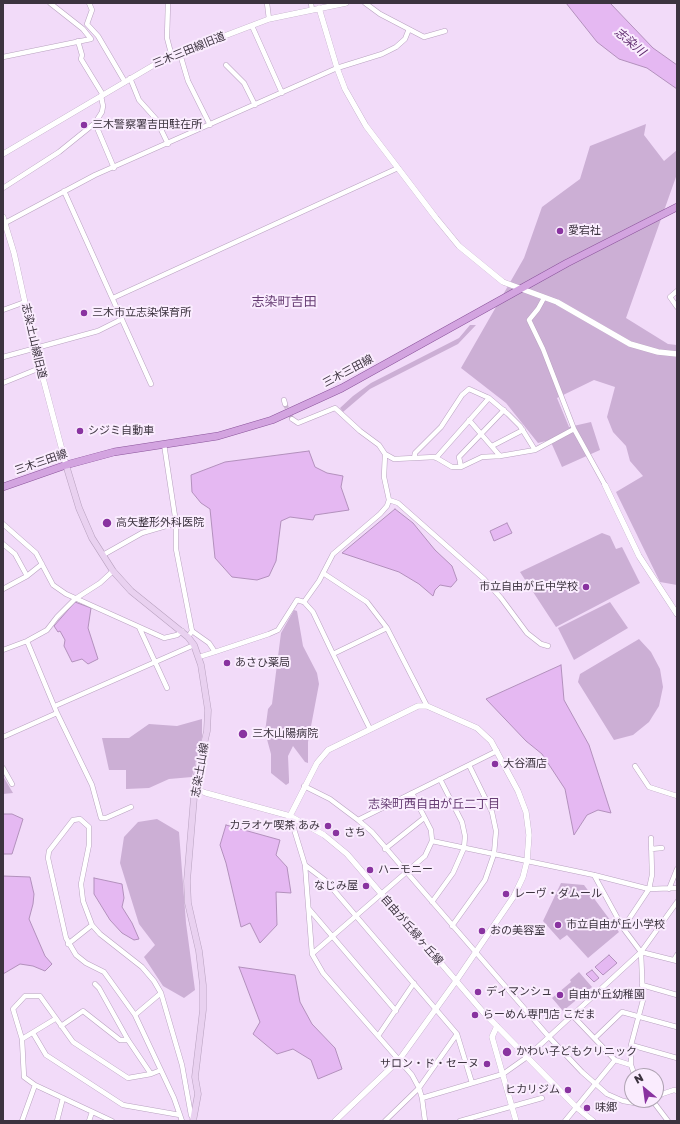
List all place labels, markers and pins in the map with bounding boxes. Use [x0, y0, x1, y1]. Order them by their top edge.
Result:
place label: 三木警察署吉田駐在所 [92, 118, 202, 132]
marker: 三木警察署吉田駐在所 [79, 120, 89, 130]
place label: 愛宕社 [568, 224, 601, 238]
marker: 愛宕社 [555, 226, 565, 236]
place label: 三木市立志染保育所 [92, 306, 191, 320]
marker: 三木市立志染保育所 [79, 308, 89, 318]
place label: シジミ自動車 [88, 424, 154, 438]
marker: シジミ自動車 [75, 426, 85, 436]
place label: 高矢整形外科医院 [116, 516, 204, 530]
marker: 高矢整形外科医院 [101, 517, 113, 529]
place label: 市立自由が丘中学校 [479, 580, 578, 594]
marker: 市立自由が丘中学校 [581, 582, 591, 592]
place label: あさひ薬局 [235, 656, 290, 670]
marker: あさひ薬局 [222, 658, 232, 668]
place label: 三木山陽病院 [252, 727, 318, 741]
marker: 三木山陽病院 [237, 728, 249, 740]
place label: 大谷酒店 [503, 757, 547, 771]
marker: 大谷酒店 [490, 759, 500, 769]
place label: カラオケ喫茶 あみ [229, 819, 320, 833]
marker: カラオケ喫茶 あみ [323, 821, 333, 831]
place label: さち [344, 826, 366, 840]
marker: さち [331, 828, 341, 838]
place label: ハーモニー [378, 863, 433, 877]
marker: ハーモニー [365, 865, 375, 875]
place label: なじみ屋 [314, 879, 358, 893]
marker: なじみ屋 [361, 881, 371, 891]
place label: レーヴ・ダムール [514, 887, 602, 901]
marker: レーヴ・ダムール [501, 889, 511, 899]
place label: 市立自由が丘小学校 [566, 918, 665, 932]
marker: 市立自由が丘小学校 [553, 920, 563, 930]
place label: おの美容室 [490, 924, 545, 938]
marker: おの美容室 [477, 926, 487, 936]
place label: ディマンシュ [486, 985, 552, 999]
marker: ディマンシュ [473, 987, 483, 997]
place label: 自由が丘幼稚園 [568, 988, 645, 1002]
marker: 自由が丘幼稚園 [555, 990, 565, 1000]
place label: らーめん専門店 こだま [483, 1008, 596, 1022]
marker: らーめん専門店 こだま [470, 1010, 480, 1020]
place label: かわい子どもクリニック [516, 1045, 637, 1059]
marker: かわい子どもクリニック [501, 1046, 513, 1058]
place label: サロン・ド・セーヌ [380, 1057, 479, 1071]
marker: サロン・ド・セーヌ [482, 1059, 492, 1069]
place label: ヒカリジム [505, 1083, 560, 1097]
marker: ヒカリジム [563, 1085, 573, 1095]
place label: 味郷 [595, 1101, 617, 1115]
marker: 味郷 [582, 1103, 592, 1113]

